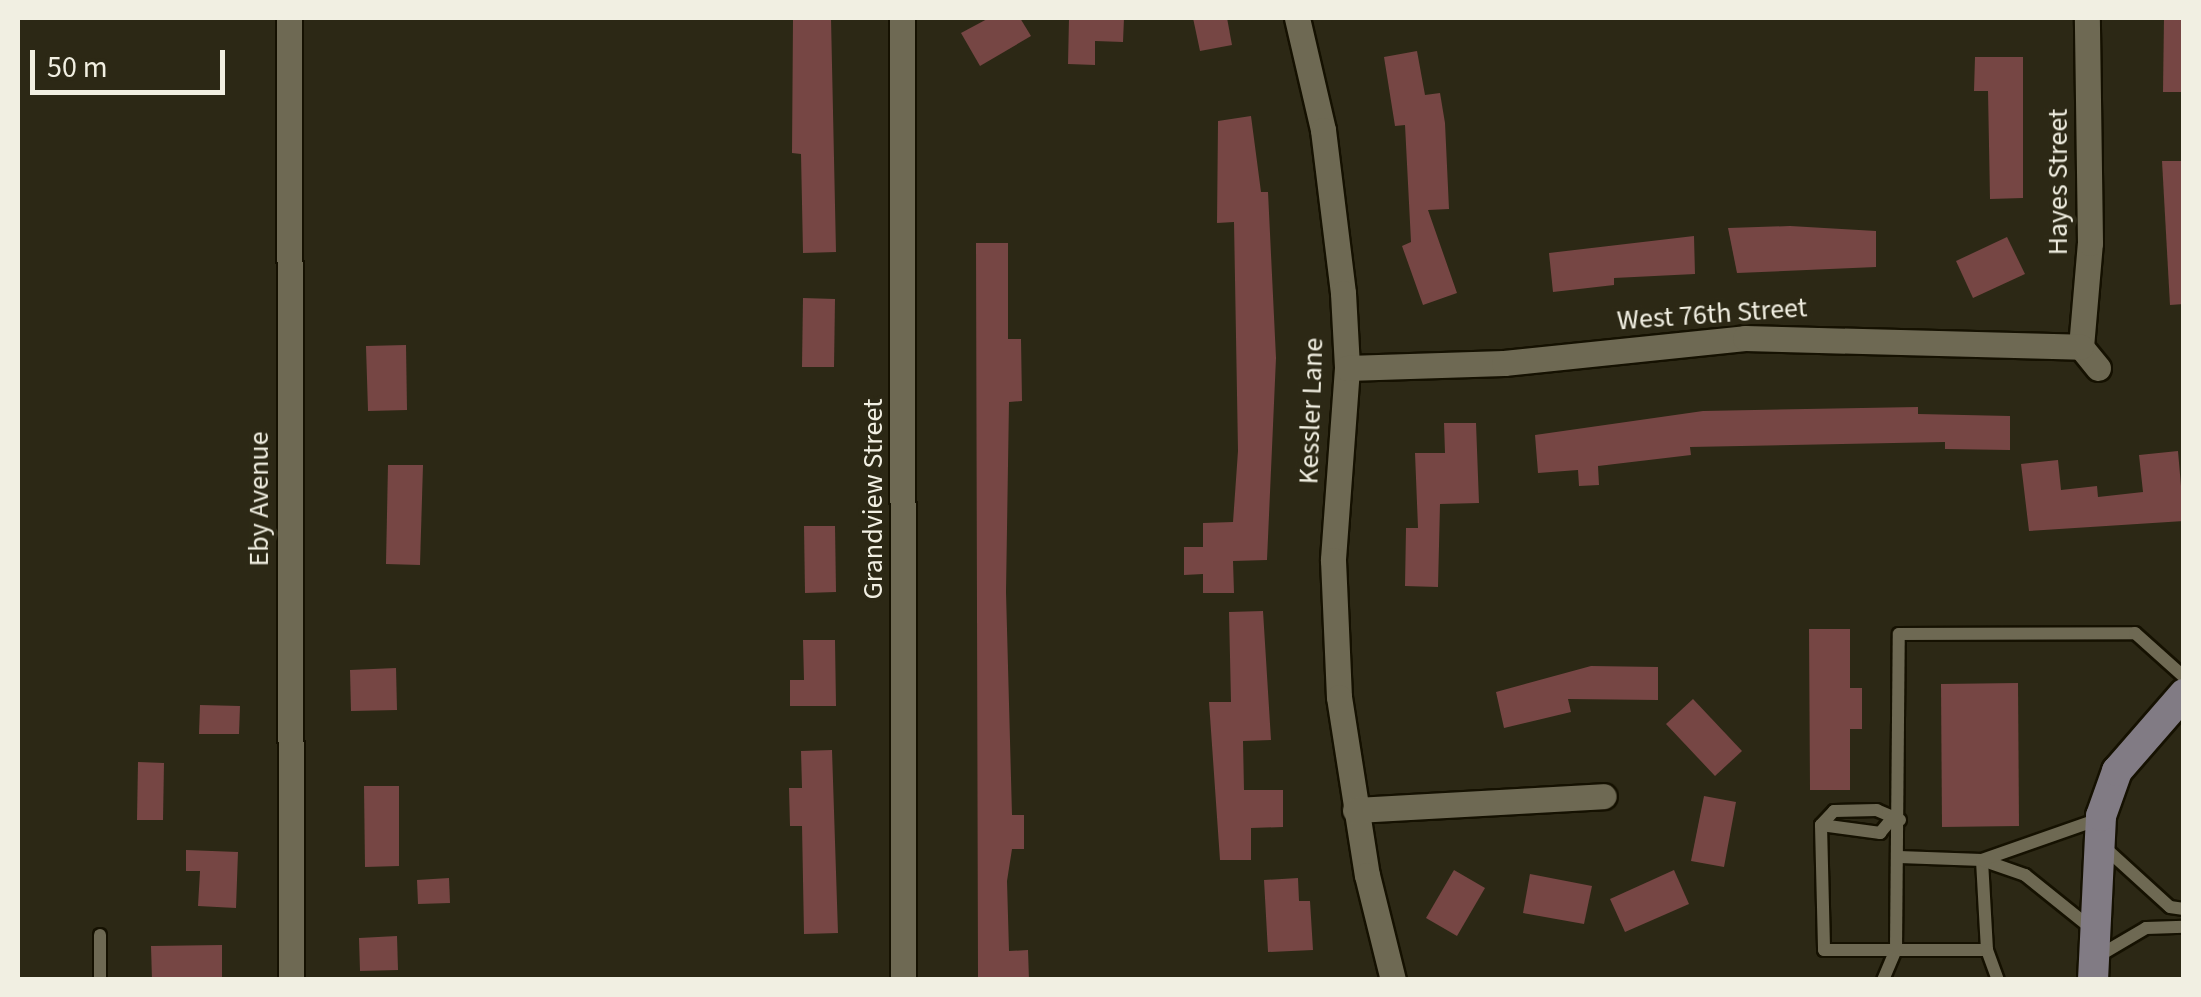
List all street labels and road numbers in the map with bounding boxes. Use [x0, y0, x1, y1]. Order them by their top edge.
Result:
street label: Hayes Street [2041, 109, 2075, 255]
street label: West 76th Street [1616, 291, 1808, 337]
street label: Kessler Lane [1292, 337, 1330, 485]
street label: Grandview Street [856, 398, 890, 600]
street label: Eby Avenue [242, 431, 276, 567]

